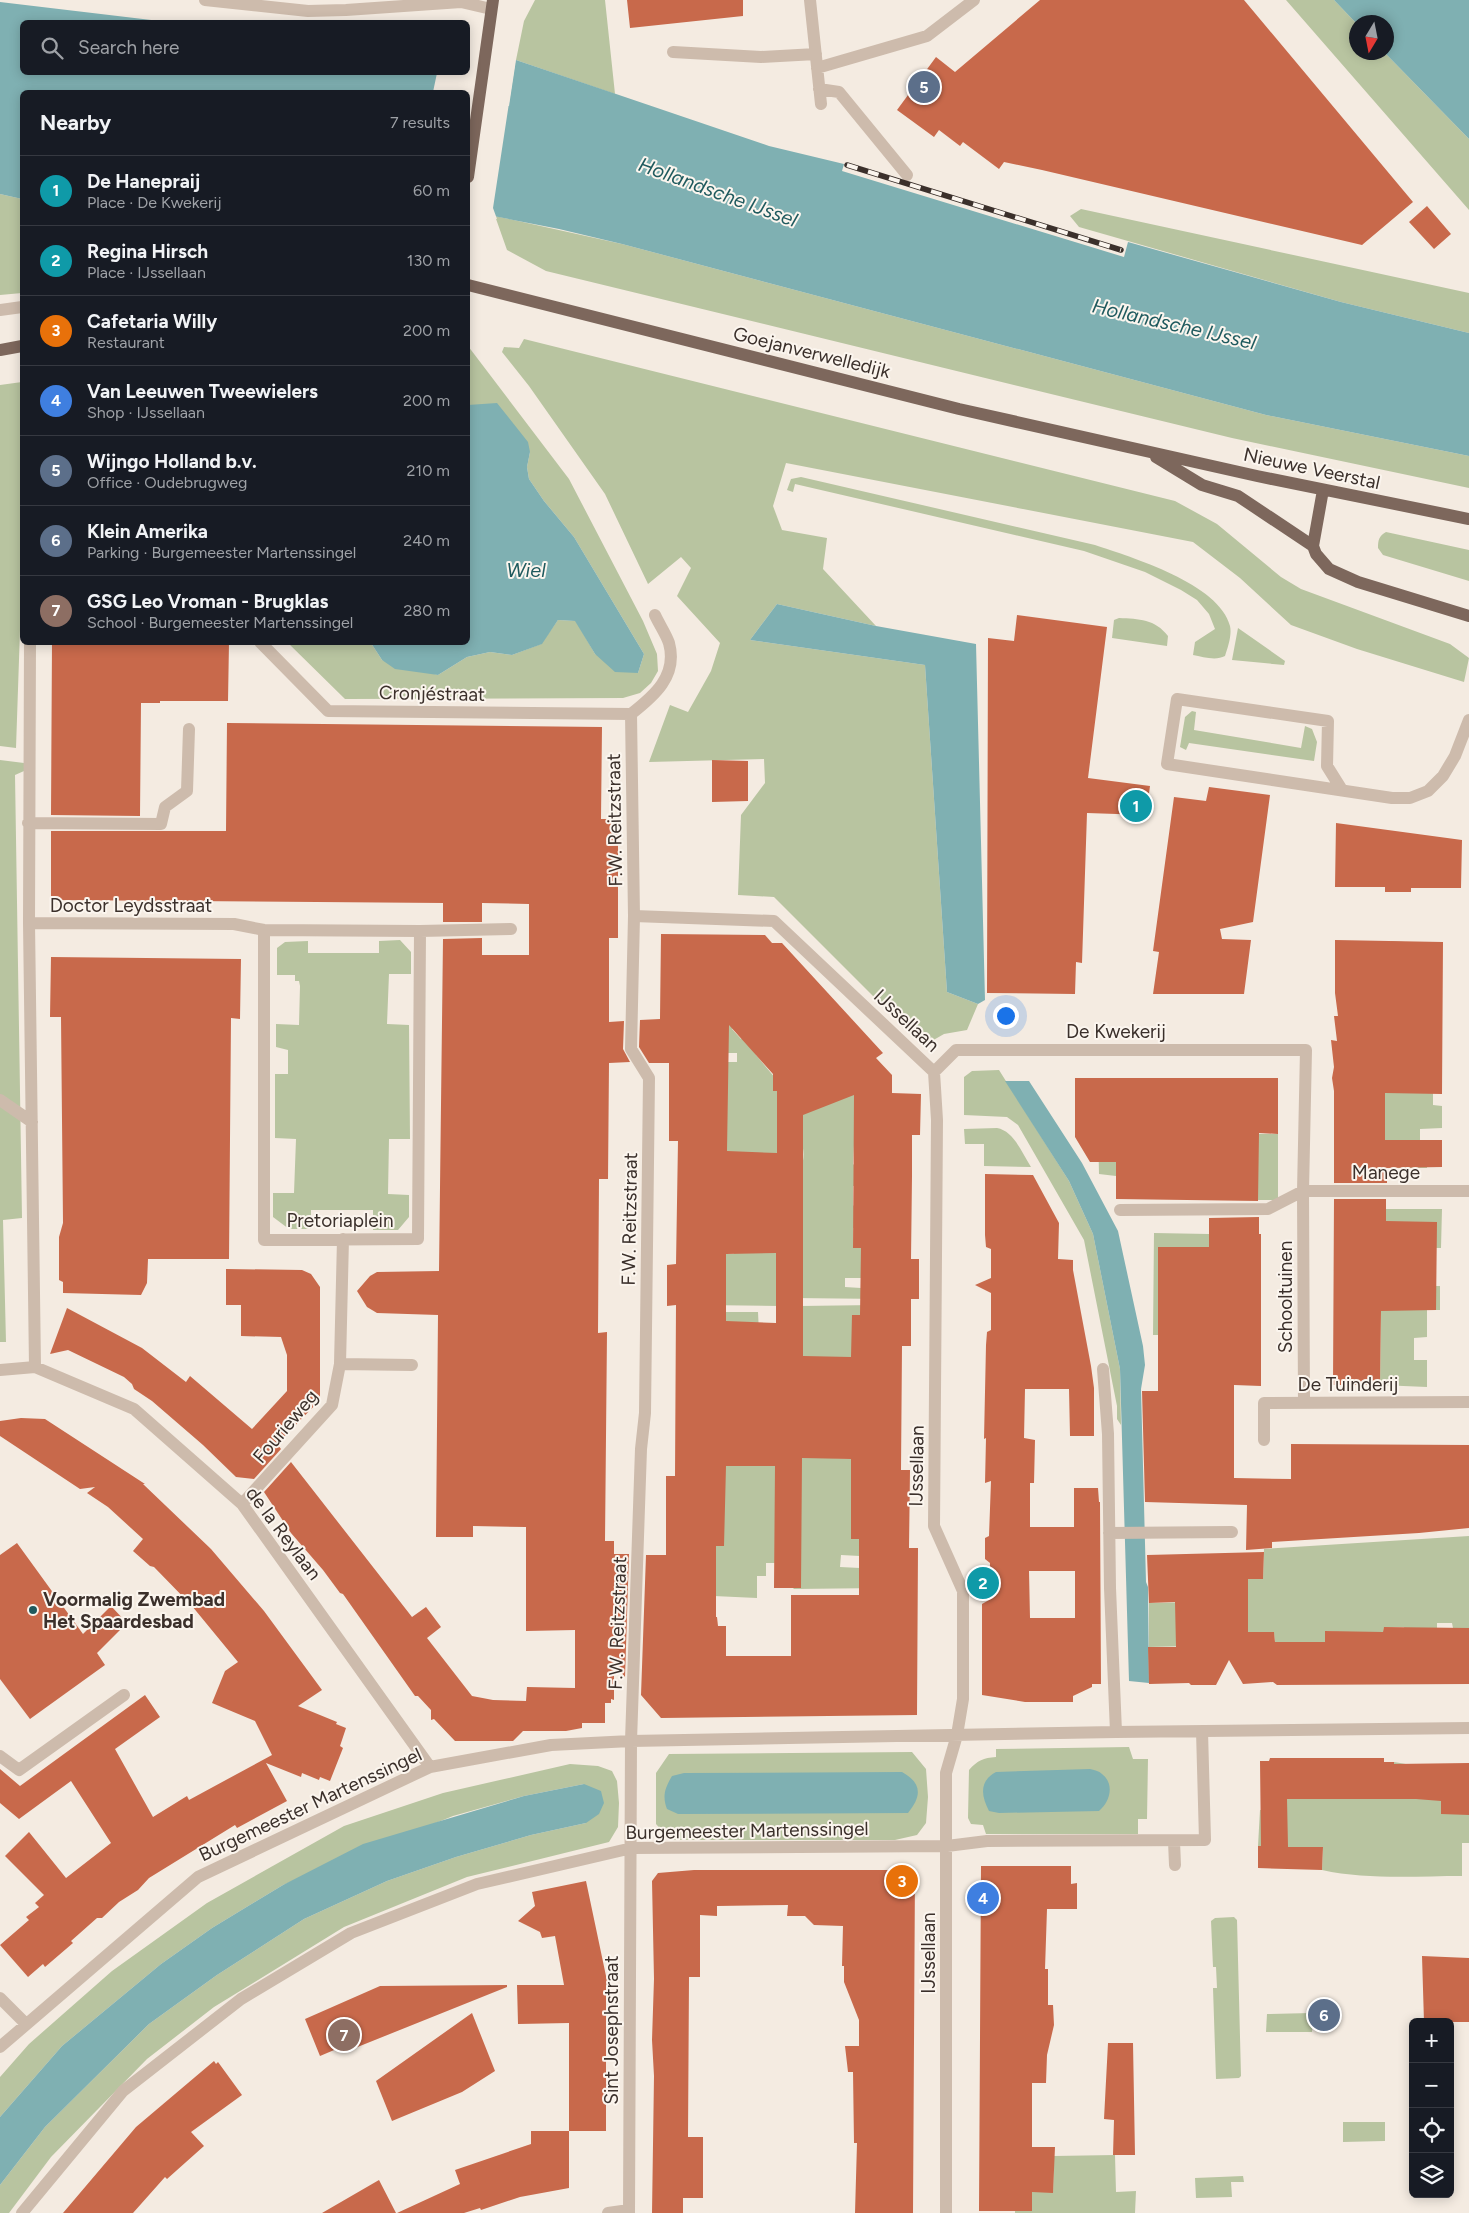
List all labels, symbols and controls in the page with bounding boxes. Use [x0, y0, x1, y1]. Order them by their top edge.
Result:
north arrow [1349, 15, 1394, 60]
search box [20, 20, 470, 75]
icon: search [38, 34, 66, 62]
text: Search here [78, 36, 180, 59]
pin: 5 [908, 68, 940, 106]
text: Nearby [40, 110, 111, 135]
text: 7 results [390, 113, 450, 132]
water label: Hollandsche IJssel [635, 152, 801, 232]
text: De Hanepraij [87, 170, 200, 193]
text: 1 [53, 181, 59, 200]
text: 60 m [413, 181, 450, 200]
text: Place · De Kwekerij [87, 193, 221, 212]
text: Regina Hirsch [87, 240, 208, 263]
text: 2 [51, 251, 61, 270]
text: 130 m [407, 251, 450, 270]
text: Place · IJssellaan [87, 263, 206, 282]
water label: Hollandsche IJssel [1090, 293, 1259, 355]
text: Cafetaria Willy [87, 310, 217, 333]
text: 3 [52, 321, 60, 340]
text: 200 m [403, 321, 450, 340]
street label: Goejanverwelledijk [731, 322, 894, 383]
text: Restaurant [87, 333, 165, 352]
text: Van Leeuwen Tweewielers [87, 380, 318, 403]
text: 4 [51, 391, 61, 410]
text: 200 m [403, 391, 450, 410]
text: Shop · IJssellaan [87, 403, 205, 422]
street label: Nieuwe Veerstal [1241, 443, 1382, 494]
text: Wijngo Holland b.v. [87, 450, 257, 473]
text: 5 [51, 461, 61, 480]
text: 210 m [407, 461, 450, 480]
text: Office · Oudebrugweg [87, 473, 247, 492]
text: Klein Amerika [87, 520, 208, 543]
text: 6 [51, 531, 61, 550]
text: 240 m [403, 531, 450, 550]
text: Parking · Burgemeester Martenssingel [87, 543, 356, 562]
water label: Wiel [506, 558, 546, 582]
text: GSG Leo Vroman - Brugklas [87, 590, 328, 613]
text: 7 [52, 601, 60, 620]
text: 280 m [403, 601, 450, 620]
text: School · Burgemeester Martenssingel [87, 613, 353, 632]
street label: Cronjéstraat [379, 681, 485, 706]
street label: F.W. Reitzstraat [602, 753, 627, 887]
pin: 1 [1120, 787, 1152, 825]
street label: Doctor Leydsstraat [50, 894, 212, 917]
street label: IJssellaan [869, 984, 944, 1057]
your location [993, 1003, 1019, 1029]
street label: De Kwekerij [1066, 1020, 1166, 1043]
street label: F.W. Reitzstraat [617, 1152, 642, 1286]
street label: Manege [1352, 1161, 1420, 1184]
street label: Pretoriaplein [286, 1209, 394, 1232]
street label: Schooltuinen [1274, 1241, 1297, 1353]
street label: De Tuinderij [1298, 1373, 1398, 1396]
street label: Fourieweg [248, 1385, 323, 1468]
street label: IJssellaan [904, 1425, 929, 1507]
street label: de la Reylaan [241, 1482, 326, 1585]
street label: F.W. Reitzstraat [604, 1556, 631, 1690]
pin: 2 [967, 1564, 999, 1602]
place label: Voormalig Zwembad Het Spaardesbad [43, 1588, 225, 1633]
marker: Voormalig Zwembad Het Spaardesbad [27, 1604, 39, 1616]
street label: Burgemeester Martenssingel [195, 1743, 425, 1866]
street label: Burgemeester Martenssingel [625, 1817, 869, 1844]
pin: 3 [886, 1862, 918, 1900]
pin: 4 [967, 1879, 999, 1917]
street label: IJssellaan [917, 1912, 940, 1994]
street label: Sint Josephstraat [600, 1955, 623, 2105]
pin: 6 [1308, 1996, 1340, 2034]
pin: 7 [328, 2016, 360, 2054]
map controls [1409, 2018, 1454, 2198]
button: + [1409, 2018, 1454, 2063]
button: − [1409, 2063, 1454, 2108]
button: locate [1409, 2108, 1454, 2153]
button: layers [1409, 2153, 1454, 2198]

